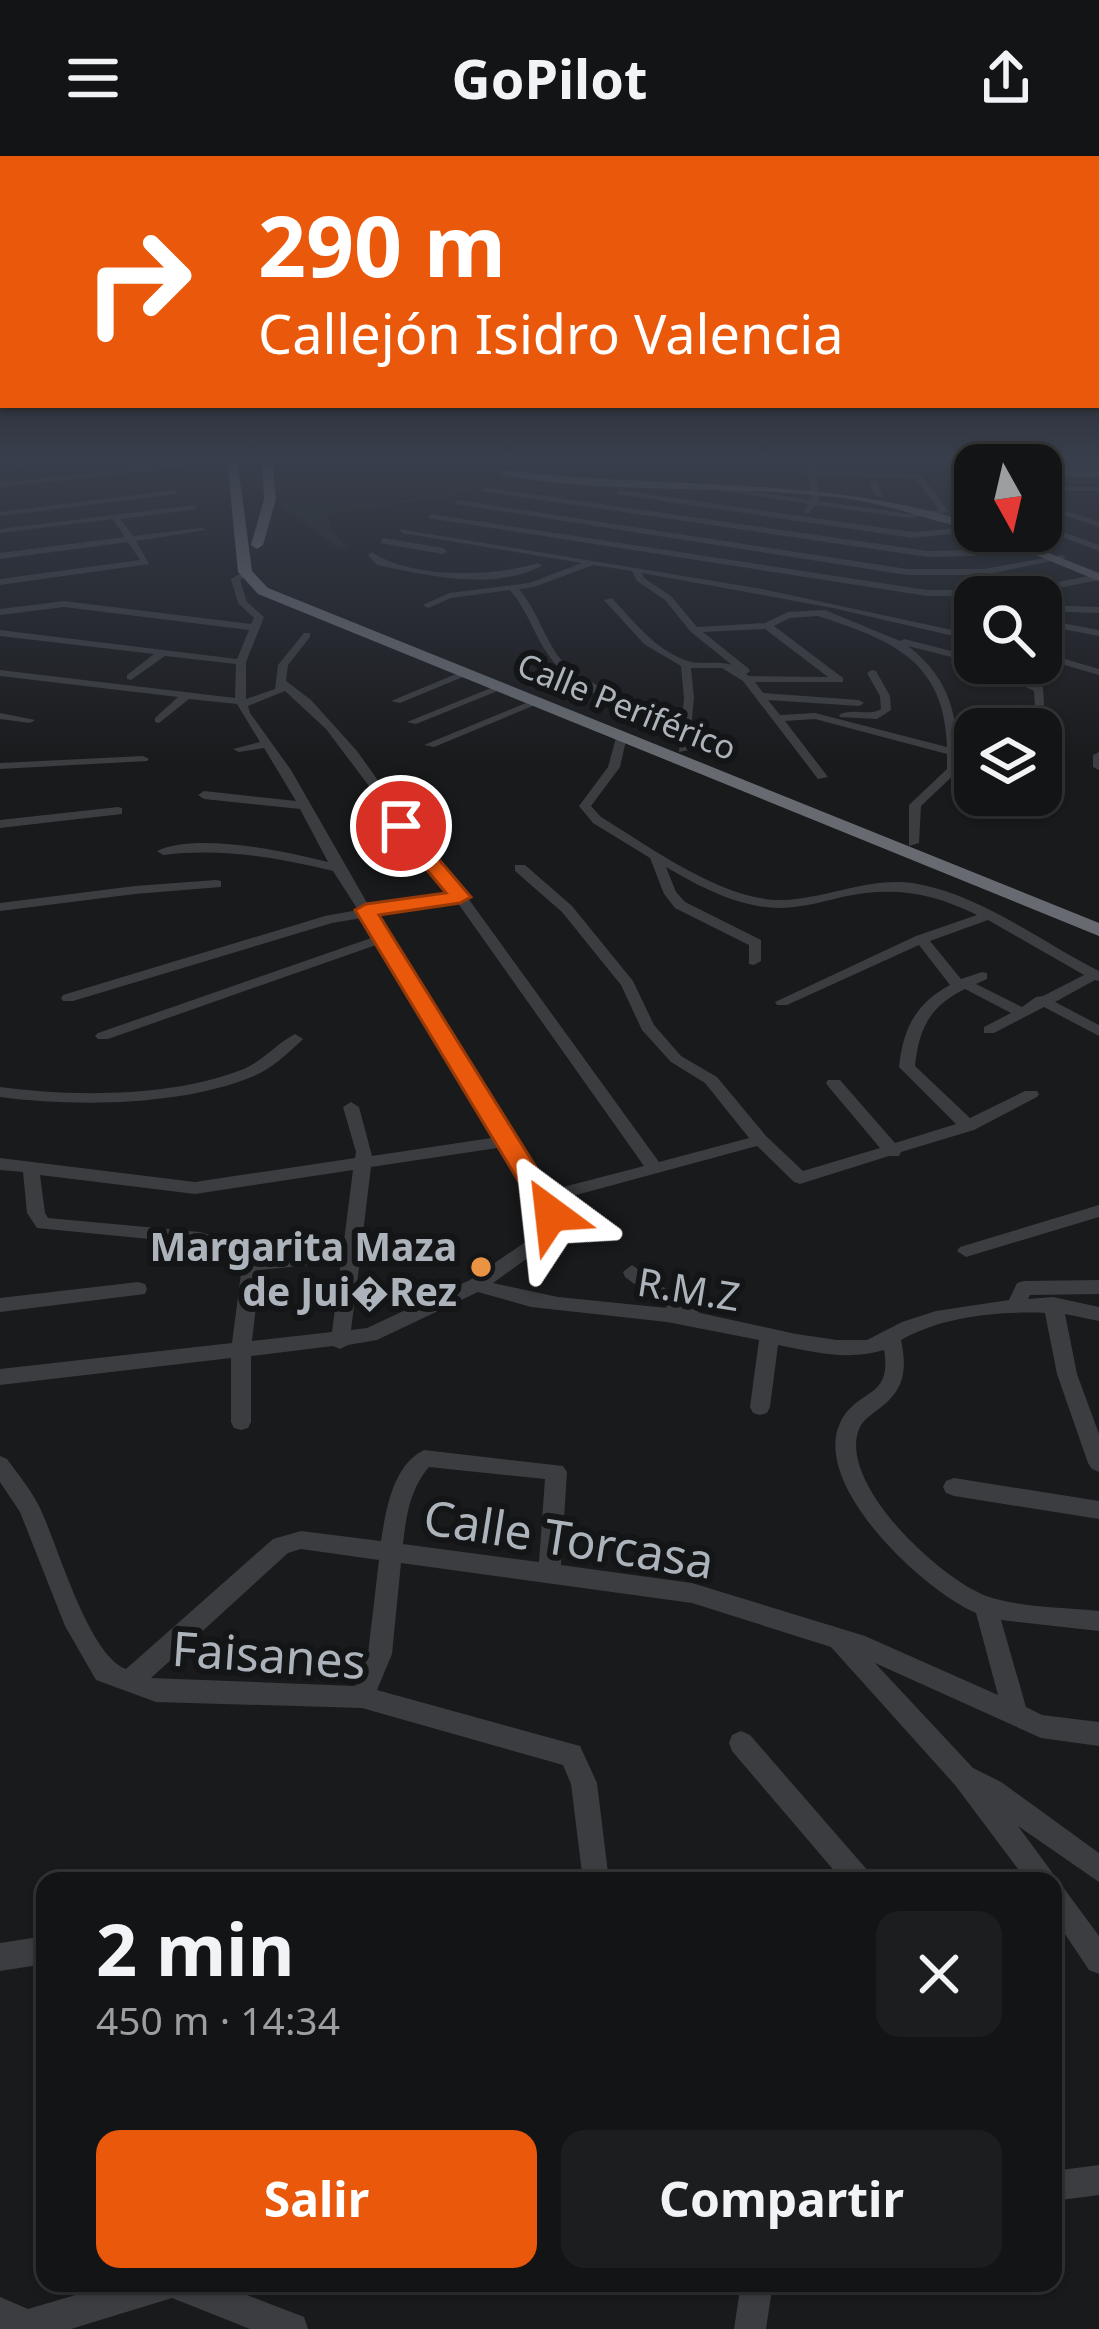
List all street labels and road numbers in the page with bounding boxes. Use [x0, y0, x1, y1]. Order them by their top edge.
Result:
street label: Calle Periférico [511, 642, 743, 770]
street label: R.M.Z [634, 1254, 744, 1322]
street label: Calle Torcasa [419, 1483, 719, 1593]
street label: Faisanes [170, 1615, 368, 1693]

